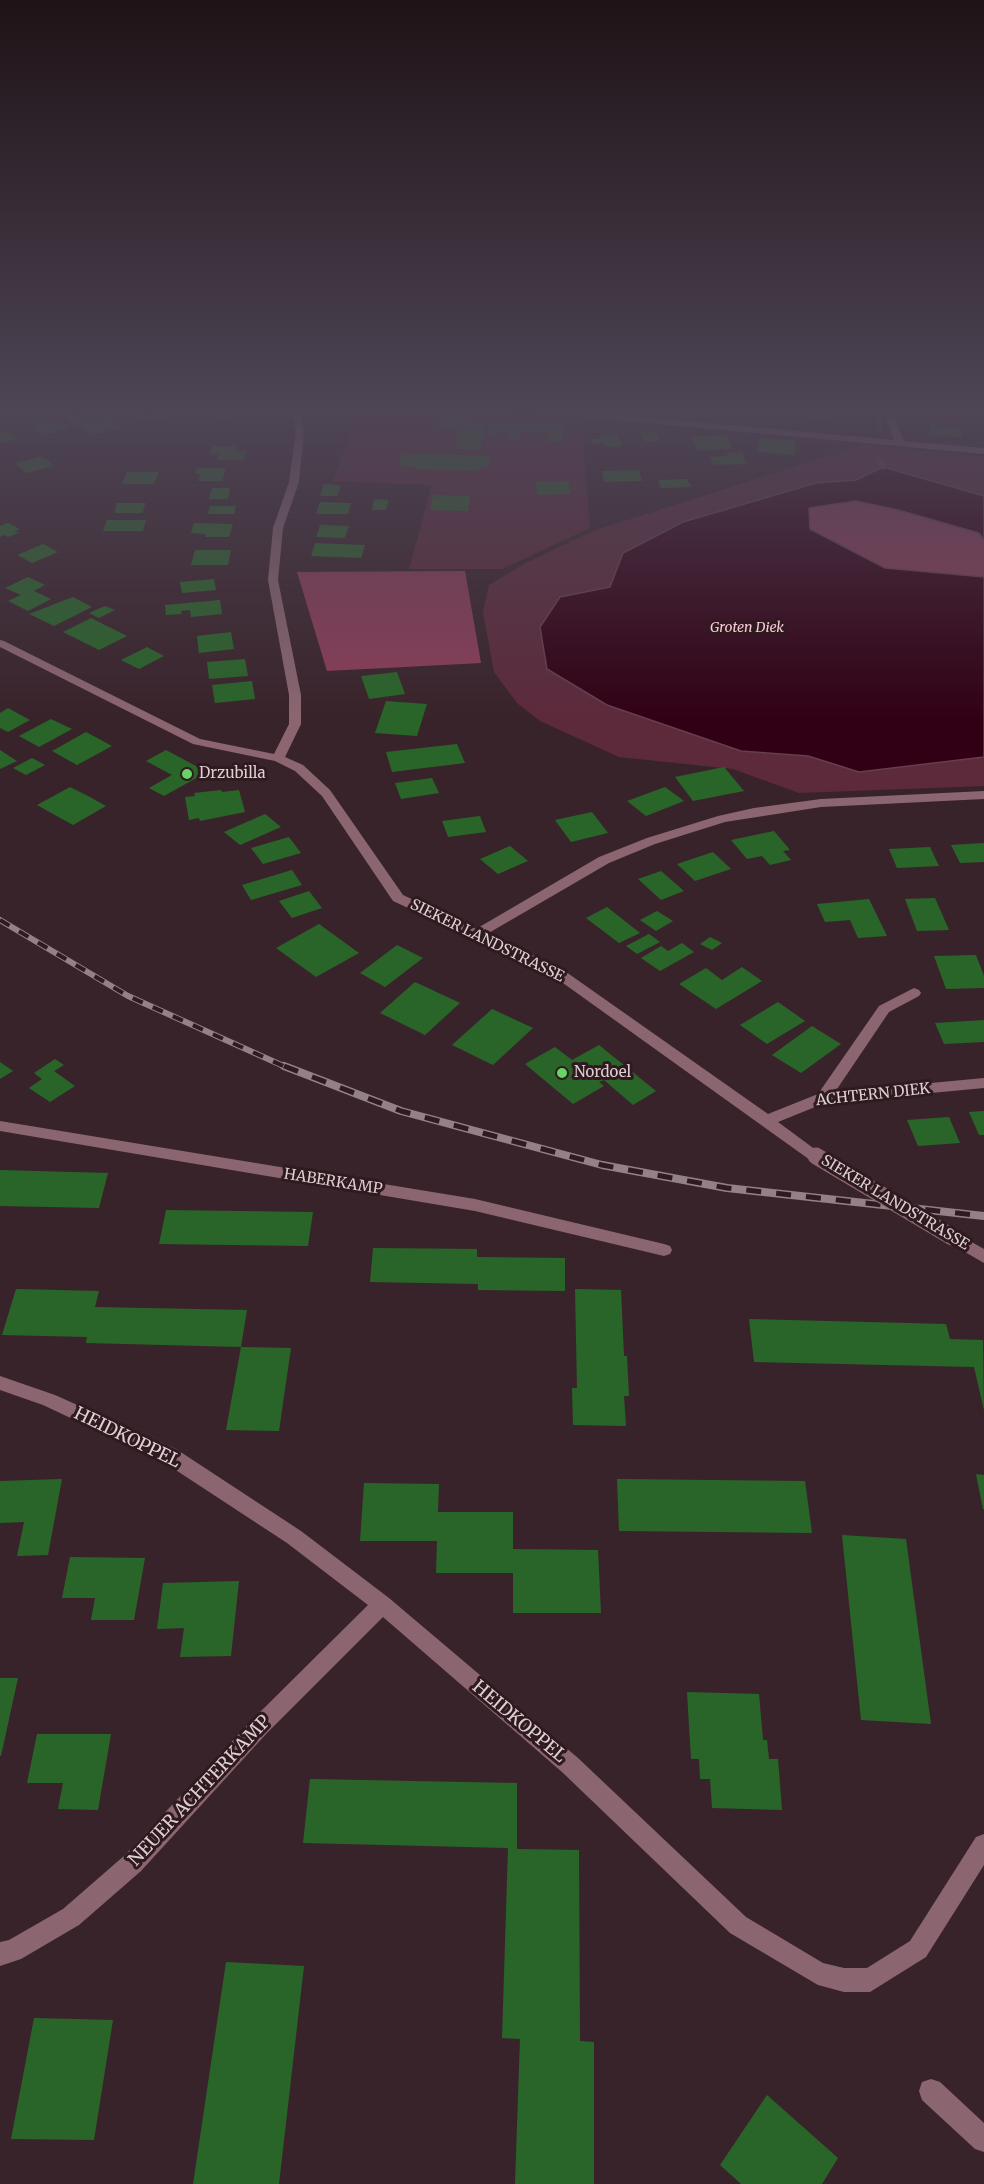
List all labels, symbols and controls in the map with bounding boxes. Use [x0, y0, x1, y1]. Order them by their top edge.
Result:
water label: Groten Diek [710, 620, 784, 636]
place label: Drzubilla [199, 765, 266, 783]
marker: Drzubilla [180, 767, 194, 781]
street label: SIEKER LANDSTRASSE [407, 896, 567, 986]
place label: Nordoel [574, 1064, 631, 1082]
marker: Nordoel [555, 1066, 569, 1080]
street label: ACHTERN DIEK [815, 1080, 931, 1110]
street label: SIEKER LANDSTRASSE [818, 1152, 972, 1254]
street label: HABERKAMP [283, 1165, 383, 1199]
street label: HEIDKOPPEL [70, 1403, 184, 1473]
street label: HEIDKOPPEL [468, 1676, 570, 1768]
street label: NEUER ACHTERKAMP [124, 1711, 276, 1871]

